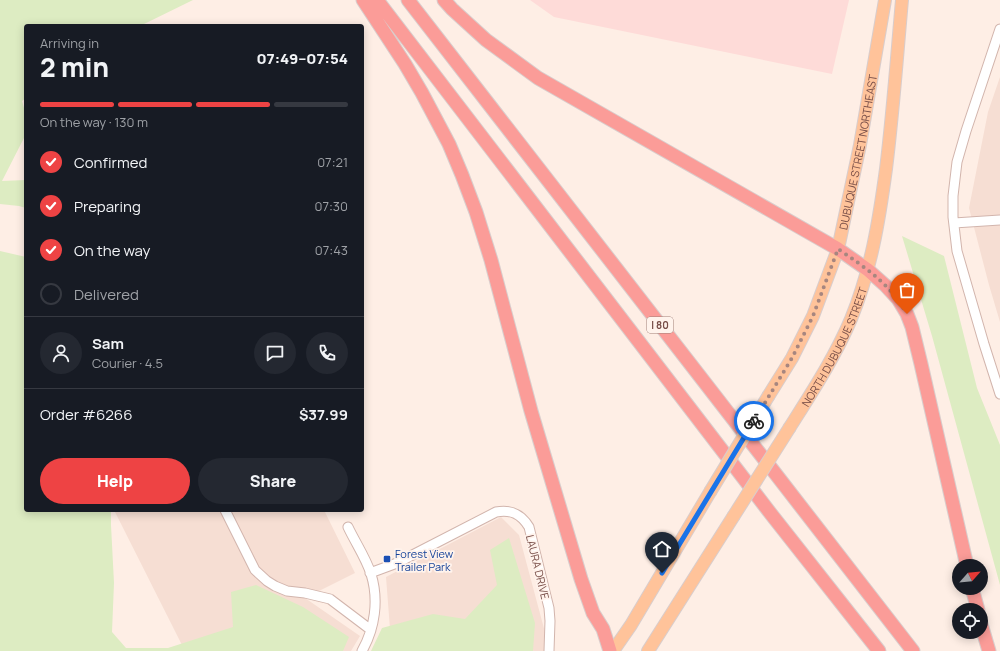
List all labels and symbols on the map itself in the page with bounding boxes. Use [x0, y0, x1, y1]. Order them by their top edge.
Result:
street label: DUBUQUE STREET NORTHEAST [835, 73, 880, 231]
pin [890, 273, 924, 314]
street label: NORTH DUBUQUE STREET [798, 284, 870, 409]
road number: I 80 [647, 317, 673, 333]
courier [734, 401, 774, 441]
pin [645, 532, 679, 573]
street label: LAURA DRIVE [523, 533, 553, 601]
place label: Forest View Trailer Park [395, 546, 454, 574]
marker: Forest View Trailer Park [382, 554, 392, 564]
north arrow [952, 559, 988, 595]

